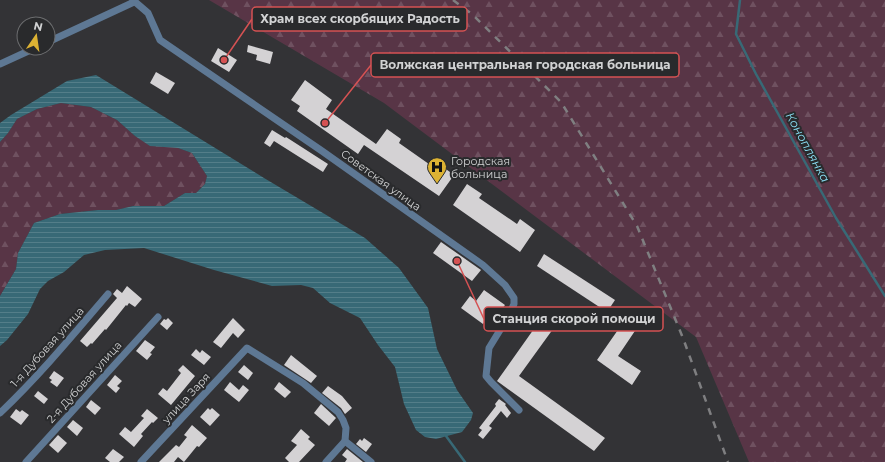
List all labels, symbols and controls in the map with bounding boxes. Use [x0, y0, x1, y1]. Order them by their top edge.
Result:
callout: Храм всех скорбящих Радость [252, 7, 467, 31]
text: Храм всех скорбящих Радость [260, 11, 460, 26]
north arrow [16, 16, 56, 56]
text: N [32, 18, 44, 34]
callout: Волжская центральная городская больница [371, 53, 679, 77]
text: Волжская центральная городская больница [379, 57, 671, 72]
water label: Коноплянка [783, 109, 833, 185]
street label: Советская улица [338, 146, 424, 214]
place label: Городская больница [451, 154, 510, 181]
hospital icon: Городская больница [426, 156, 448, 184]
street label: 1-я Дубовая улица [7, 304, 87, 390]
callout: Станция скорой помощи [484, 307, 663, 331]
text: Станция скорой помощи [493, 311, 655, 326]
street label: 2-я Дубовая улица [44, 338, 124, 426]
street label: улица Заря [158, 370, 213, 427]

